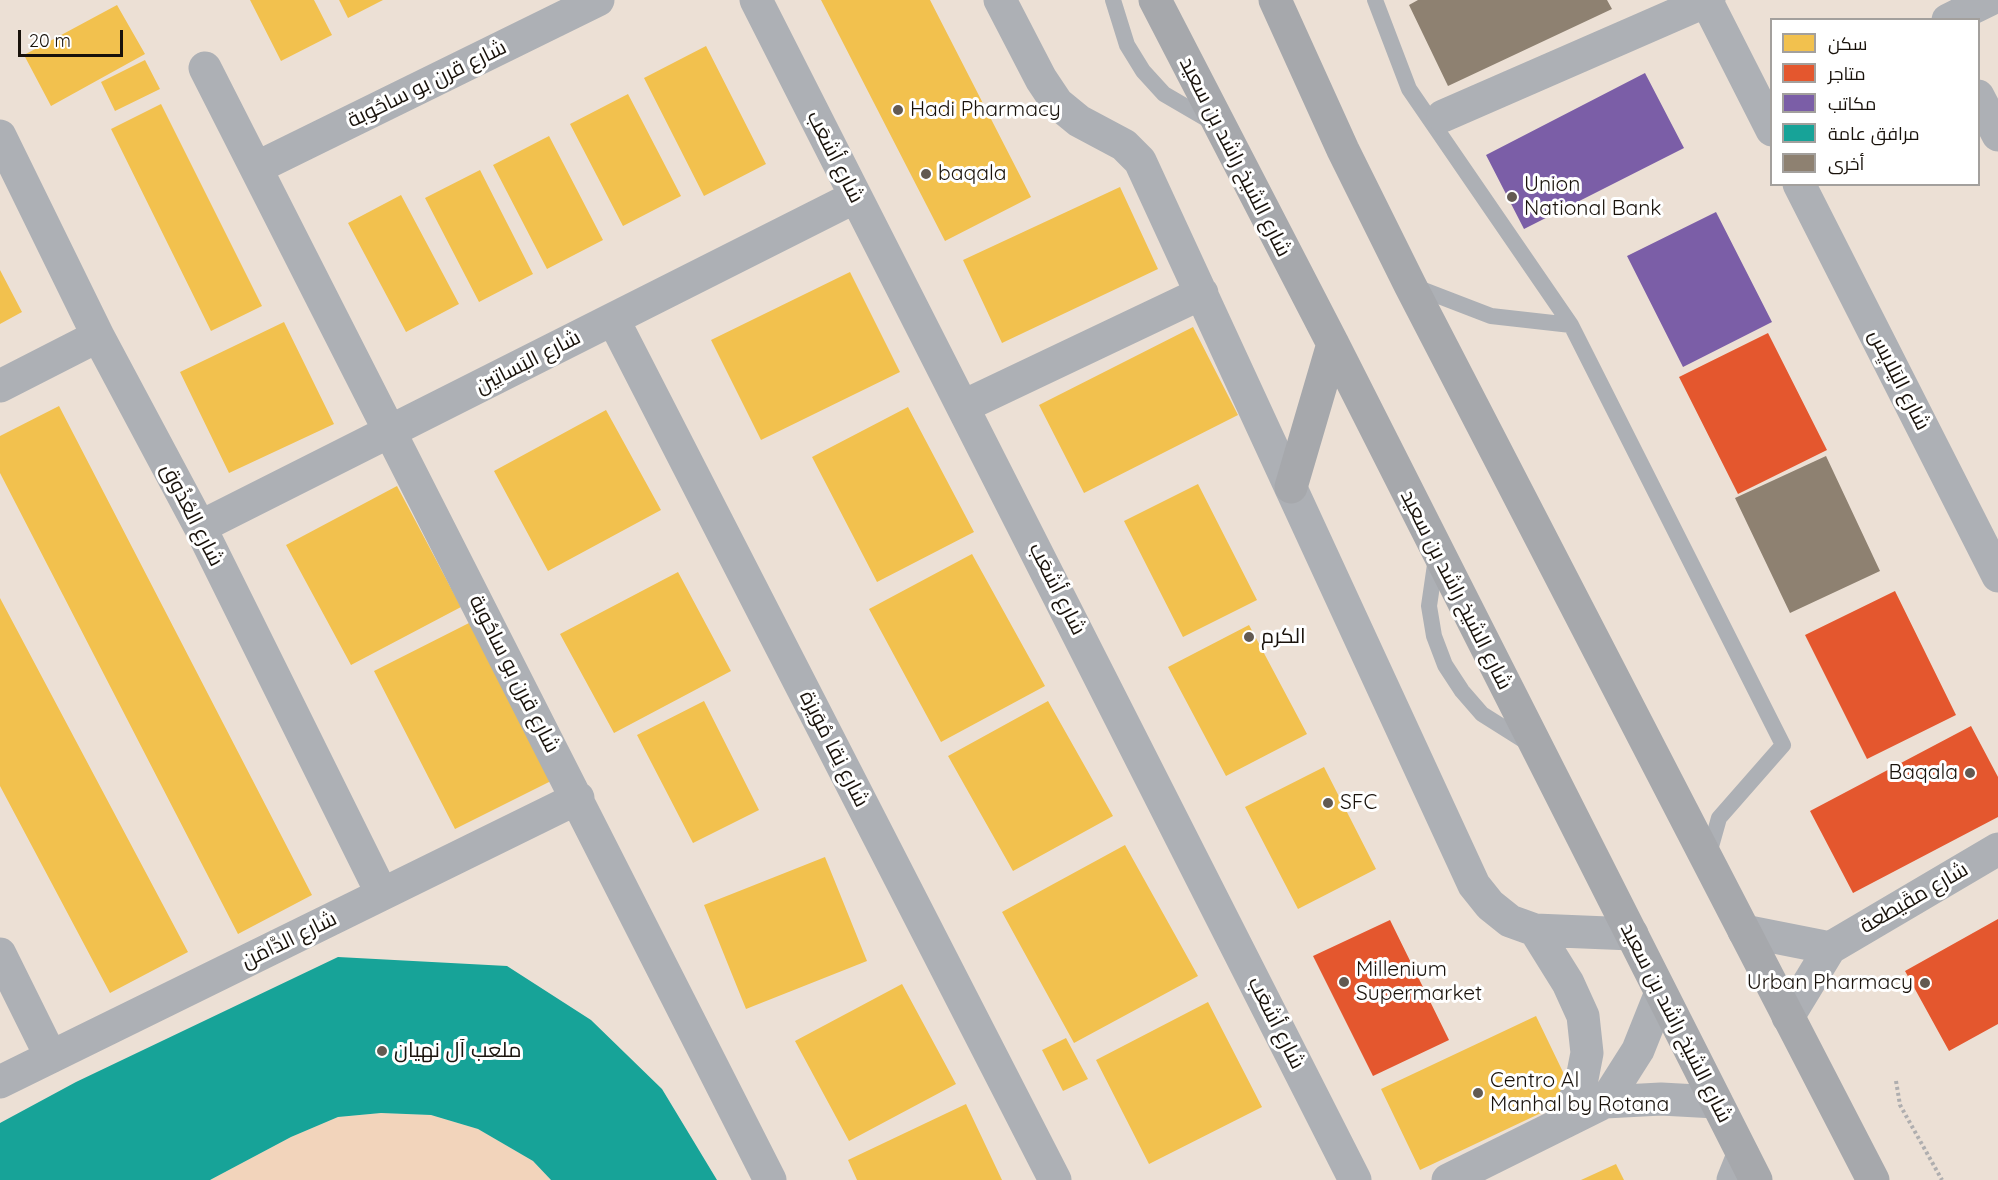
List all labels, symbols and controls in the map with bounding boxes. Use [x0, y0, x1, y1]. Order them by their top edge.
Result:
scale bar [21, 18, 126, 56]
legend [1770, 18, 1980, 186]
text: 20 m [29, 29, 71, 52]
text: سكن [1828, 32, 1867, 55]
street label: شارع قرن بو ساحُوبة [343, 35, 511, 133]
street label: شارع الشيخ راشد بن سعيد [1174, 53, 1296, 261]
text: متاجر [1828, 62, 1866, 85]
text: مكاتب [1828, 92, 1876, 115]
place label: Hadi Pharmacy [910, 97, 1061, 123]
marker: Hadi Pharmacy [891, 103, 905, 117]
street label: شارع أشعَب [801, 107, 869, 207]
text: مرافق عامة [1828, 122, 1920, 145]
text: أخرى [1828, 152, 1864, 175]
place label: baqala [938, 161, 1006, 187]
marker: baqala [919, 167, 933, 181]
place label: Union National Bank [1524, 172, 1662, 222]
marker: Union National Bank [1505, 190, 1519, 204]
street label: شارع البَساتِين [471, 325, 585, 399]
street label: شارع اليَلايِس [1863, 325, 1935, 435]
street label: شارع العُذُوق [155, 459, 229, 571]
street label: شارع الشيخ راشد بن سعيد [1395, 486, 1517, 694]
street label: شارع أشعَب [1023, 539, 1091, 639]
street label: شارع قرن بو ساحُوبة [463, 591, 565, 757]
place label: الكرم [1261, 624, 1306, 650]
marker: الكرم [1242, 630, 1256, 644]
street label: شارع نِقا مُوَيزة [794, 687, 874, 811]
place label: Baqala [1889, 760, 1958, 786]
marker: Baqala [1963, 766, 1977, 780]
place label: SFC [1340, 790, 1377, 816]
marker: SFC [1321, 796, 1335, 810]
street label: شارع مقَيطعة [1855, 857, 1973, 939]
street label: شارع الدَّامَن [237, 906, 341, 974]
street label: شارع الشيخ راشد بن سعيد [1615, 919, 1737, 1127]
place label: Millenium Supermarket [1356, 957, 1482, 1007]
place label: Urban Pharmacy [1747, 970, 1913, 996]
street label: شارع أشعَب [1242, 973, 1310, 1073]
marker: Millenium Supermarket [1337, 975, 1351, 989]
marker: Urban Pharmacy [1918, 976, 1932, 990]
place label: ملعب آل نهيان [394, 1038, 521, 1064]
marker: ملعب آل نهيان [375, 1044, 389, 1058]
place label: Centro Al Manhal by Rotana [1490, 1068, 1669, 1118]
marker: Centro Al Manhal by Rotana [1471, 1086, 1485, 1100]

